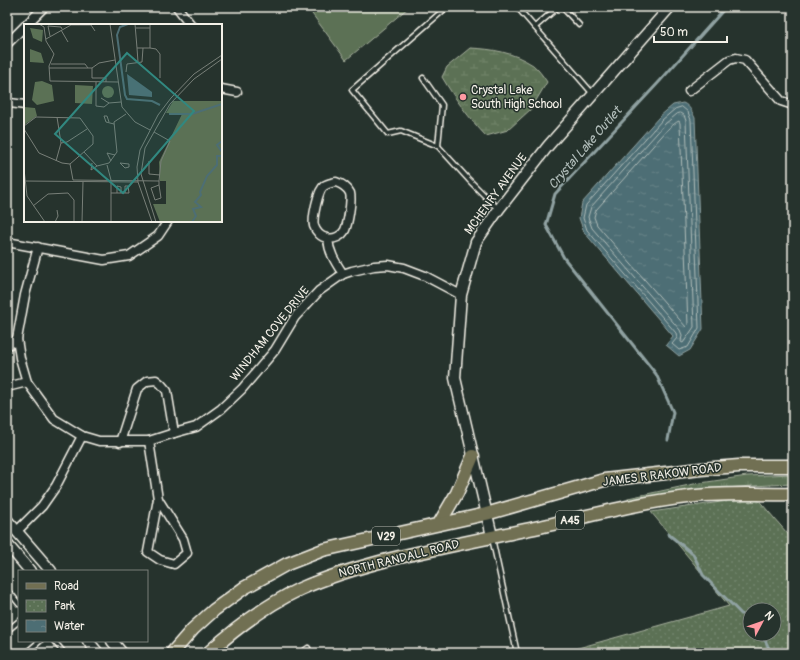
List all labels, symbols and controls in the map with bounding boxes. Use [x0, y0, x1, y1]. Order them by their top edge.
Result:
scale bar [654, 18, 727, 44]
inset map [24, 24, 222, 222]
text: 50 m [660, 25, 688, 40]
place label: Crystal Lake South High School [471, 83, 562, 112]
marker: Crystal Lake South High School [458, 92, 468, 102]
water label: Crystal Lake Outlet [545, 102, 626, 193]
street label: MCHENRY AVENUE [461, 150, 531, 238]
street label: WINDHAM COVE DRIVE [227, 284, 313, 384]
street label: JAMES R RAKOW ROAD [602, 460, 723, 490]
road number: A45 [556, 511, 584, 529]
road number: V29 [372, 527, 400, 545]
street label: NORTH RANDALL ROAD [337, 537, 461, 581]
legend [18, 570, 148, 642]
text: Road [54, 579, 79, 594]
text: Park [54, 599, 75, 614]
north arrow [742, 602, 782, 642]
text: N [762, 609, 777, 623]
text: Water [54, 619, 85, 634]

